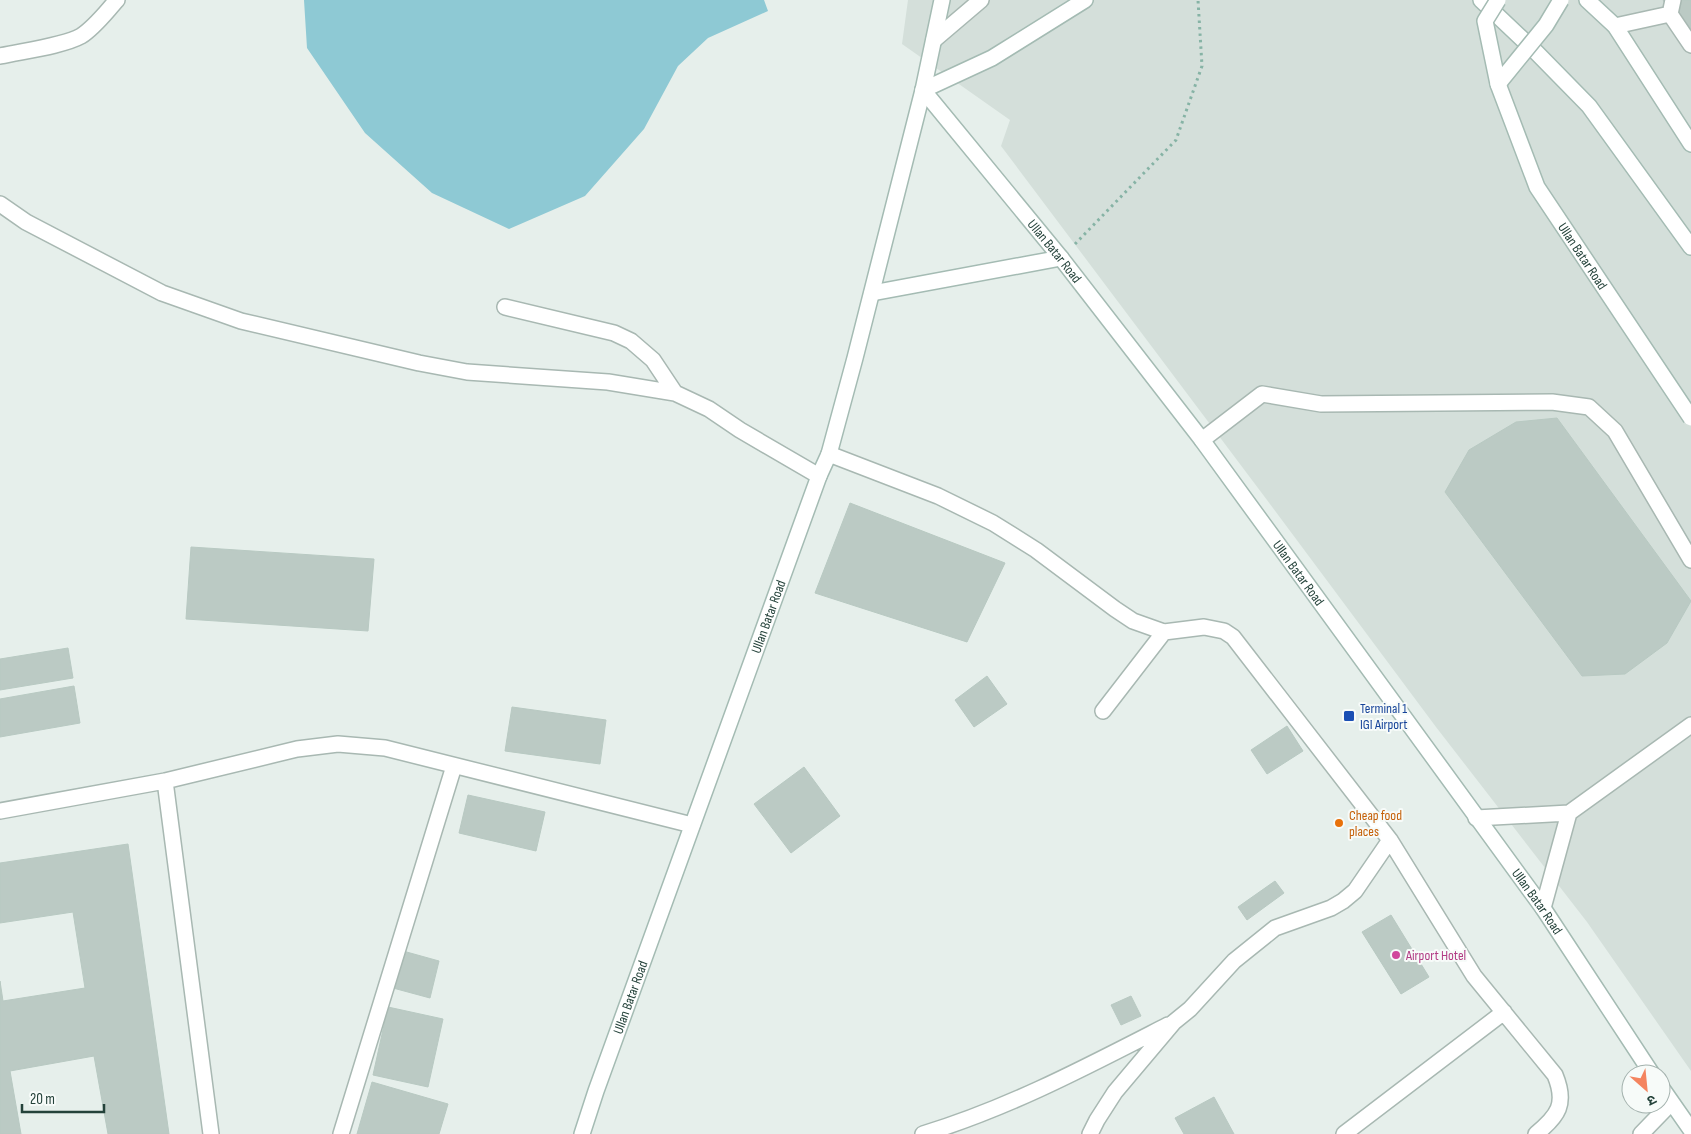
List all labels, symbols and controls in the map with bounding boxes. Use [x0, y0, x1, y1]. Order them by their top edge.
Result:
street label: Ullan Batar Road [1024, 216, 1085, 286]
street label: Ullan Batar Road [1554, 220, 1611, 293]
street label: Ullan Batar Road [1269, 537, 1328, 609]
street label: Ullan Batar Road [747, 578, 790, 656]
place label: Terminal 1 IGI Airport [1360, 700, 1408, 733]
marker: Terminal 1 IGI Airport [1342, 709, 1356, 723]
place label: Cheap food places [1349, 807, 1402, 840]
marker: Cheap food places [1333, 817, 1345, 829]
street label: Ullan Batar Road [1508, 865, 1566, 938]
place label: Airport Hotel [1405, 947, 1466, 964]
marker: Airport Hotel [1390, 949, 1402, 961]
street label: Ullan Batar Road [609, 958, 652, 1036]
north arrow [1621, 1064, 1671, 1114]
scale bar [22, 1082, 105, 1114]
text: 20 m [30, 1090, 55, 1109]
text: उ [1643, 1091, 1659, 1110]

